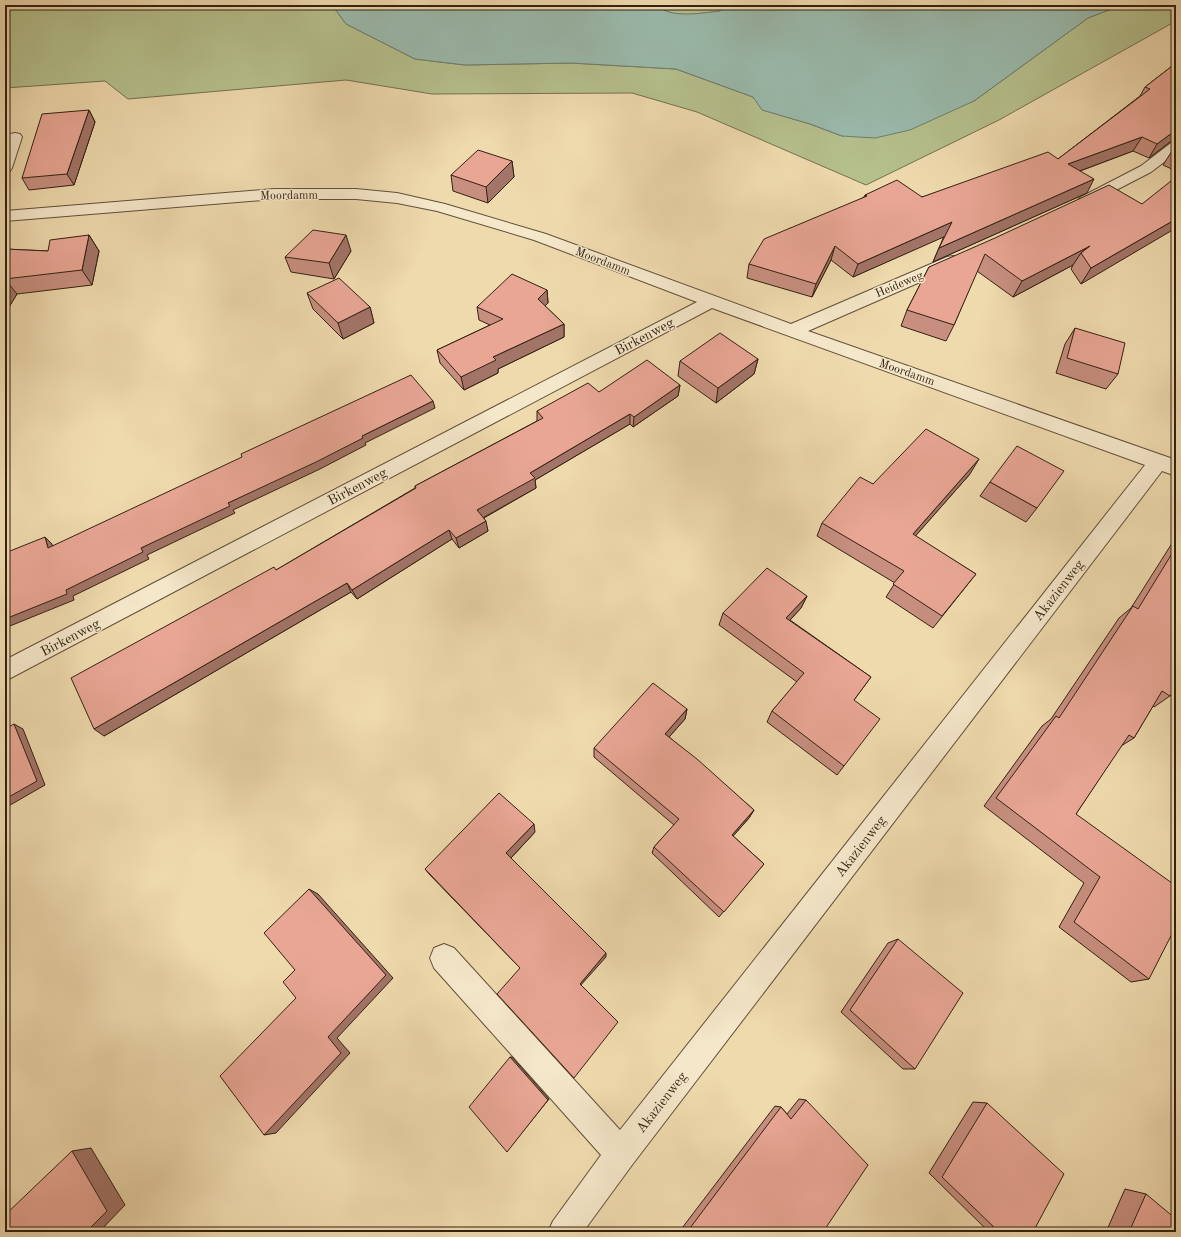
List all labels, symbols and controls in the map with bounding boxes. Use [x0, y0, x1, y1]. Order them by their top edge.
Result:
street label: Moordamm [260, 189, 319, 203]
street label: Moordamm [573, 246, 632, 278]
street label: Heideweg [874, 269, 926, 300]
street label: Birkenweg [613, 315, 677, 358]
street label: Moordamm [877, 358, 937, 388]
street label: Birkenweg [326, 465, 390, 508]
street label: Akazienweg [1031, 557, 1087, 624]
street label: Birkenweg [39, 616, 103, 659]
street label: Akazienweg [833, 813, 889, 880]
street label: Akazienweg [634, 1069, 690, 1136]

